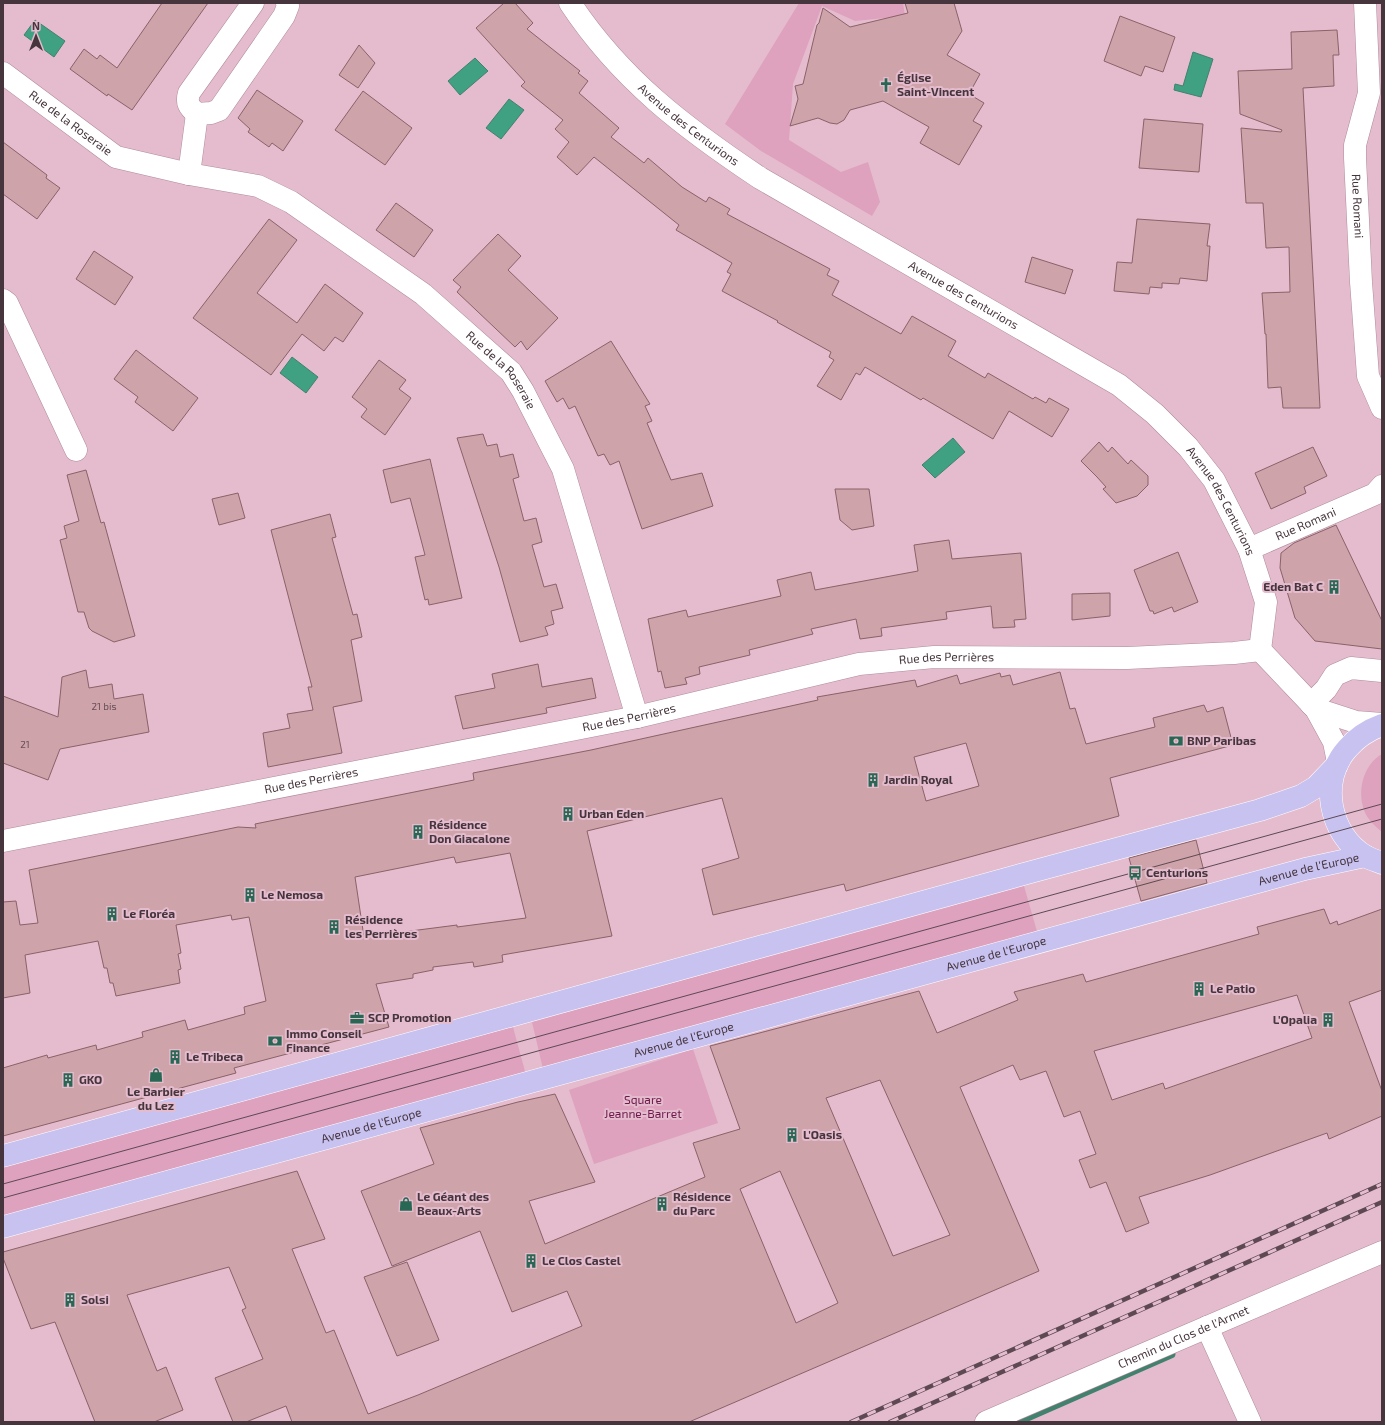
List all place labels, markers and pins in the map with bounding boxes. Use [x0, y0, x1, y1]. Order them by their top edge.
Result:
place label: Église Saint-Vincent [897, 70, 974, 98]
church icon: Église Saint-Vincent [878, 77, 894, 93]
place label: Eden Bat C [1263, 579, 1323, 593]
building icon: Eden Bat C [1326, 579, 1342, 595]
bank icon: BNP Paribas [1168, 733, 1184, 749]
place label: BNP Paribas [1187, 733, 1256, 747]
building icon: Jardin Royal [865, 772, 881, 788]
place label: Jardin Royal [884, 772, 953, 787]
building icon: Urban Eden [560, 806, 576, 822]
place label: Urban Eden [579, 806, 644, 820]
place label: Résidence Don Giacalone [429, 817, 510, 845]
building icon: Résidence Don Giacalone [410, 824, 426, 840]
bus stop icon: Centurions [1127, 865, 1143, 881]
place label: Centurions [1146, 865, 1208, 879]
building icon: Le Nemosa [242, 887, 258, 903]
place label: Le Nemosa [261, 887, 323, 901]
building icon: Le Floréa [104, 906, 120, 922]
place label: Le Floréa [123, 906, 175, 920]
place label: Résidence les Perrières [345, 912, 417, 940]
building icon: Résidence les Perrières [326, 919, 342, 935]
building icon: Le Patio [1191, 981, 1207, 997]
place label: Le Patio [1210, 981, 1255, 995]
office icon: SCP Promotion [349, 1010, 365, 1026]
place label: SCP Promotion [368, 1010, 452, 1024]
place label: L'Opalia [1273, 1012, 1317, 1026]
building icon: L'Opalia [1320, 1012, 1336, 1028]
place label: Immo Conseil Finance [286, 1026, 362, 1054]
bank icon: Immo Conseil Finance [267, 1033, 283, 1049]
building icon: Le Tribeca [167, 1049, 183, 1065]
place label: Le Tribeca [186, 1049, 243, 1063]
shop icon: Le Barbier du Lez [148, 1067, 164, 1083]
building icon: GKO [60, 1072, 76, 1088]
place label: GKO [79, 1072, 102, 1086]
place label: Le Barbier du Lez [127, 1084, 185, 1112]
building icon: L'Oasis [784, 1127, 800, 1143]
place label: L'Oasis [803, 1127, 842, 1141]
place label: Le Géant des Beaux-Arts [417, 1189, 489, 1217]
place label: Résidence du Parc [673, 1189, 731, 1217]
shop icon: Le Géant des Beaux-Arts [398, 1196, 414, 1212]
building icon: Résidence du Parc [654, 1196, 670, 1212]
building icon: Le Clos Castel [523, 1253, 539, 1269]
place label: Le Clos Castel [542, 1253, 621, 1267]
building icon: Solsi [62, 1292, 78, 1308]
place label: Solsi [81, 1292, 109, 1306]

